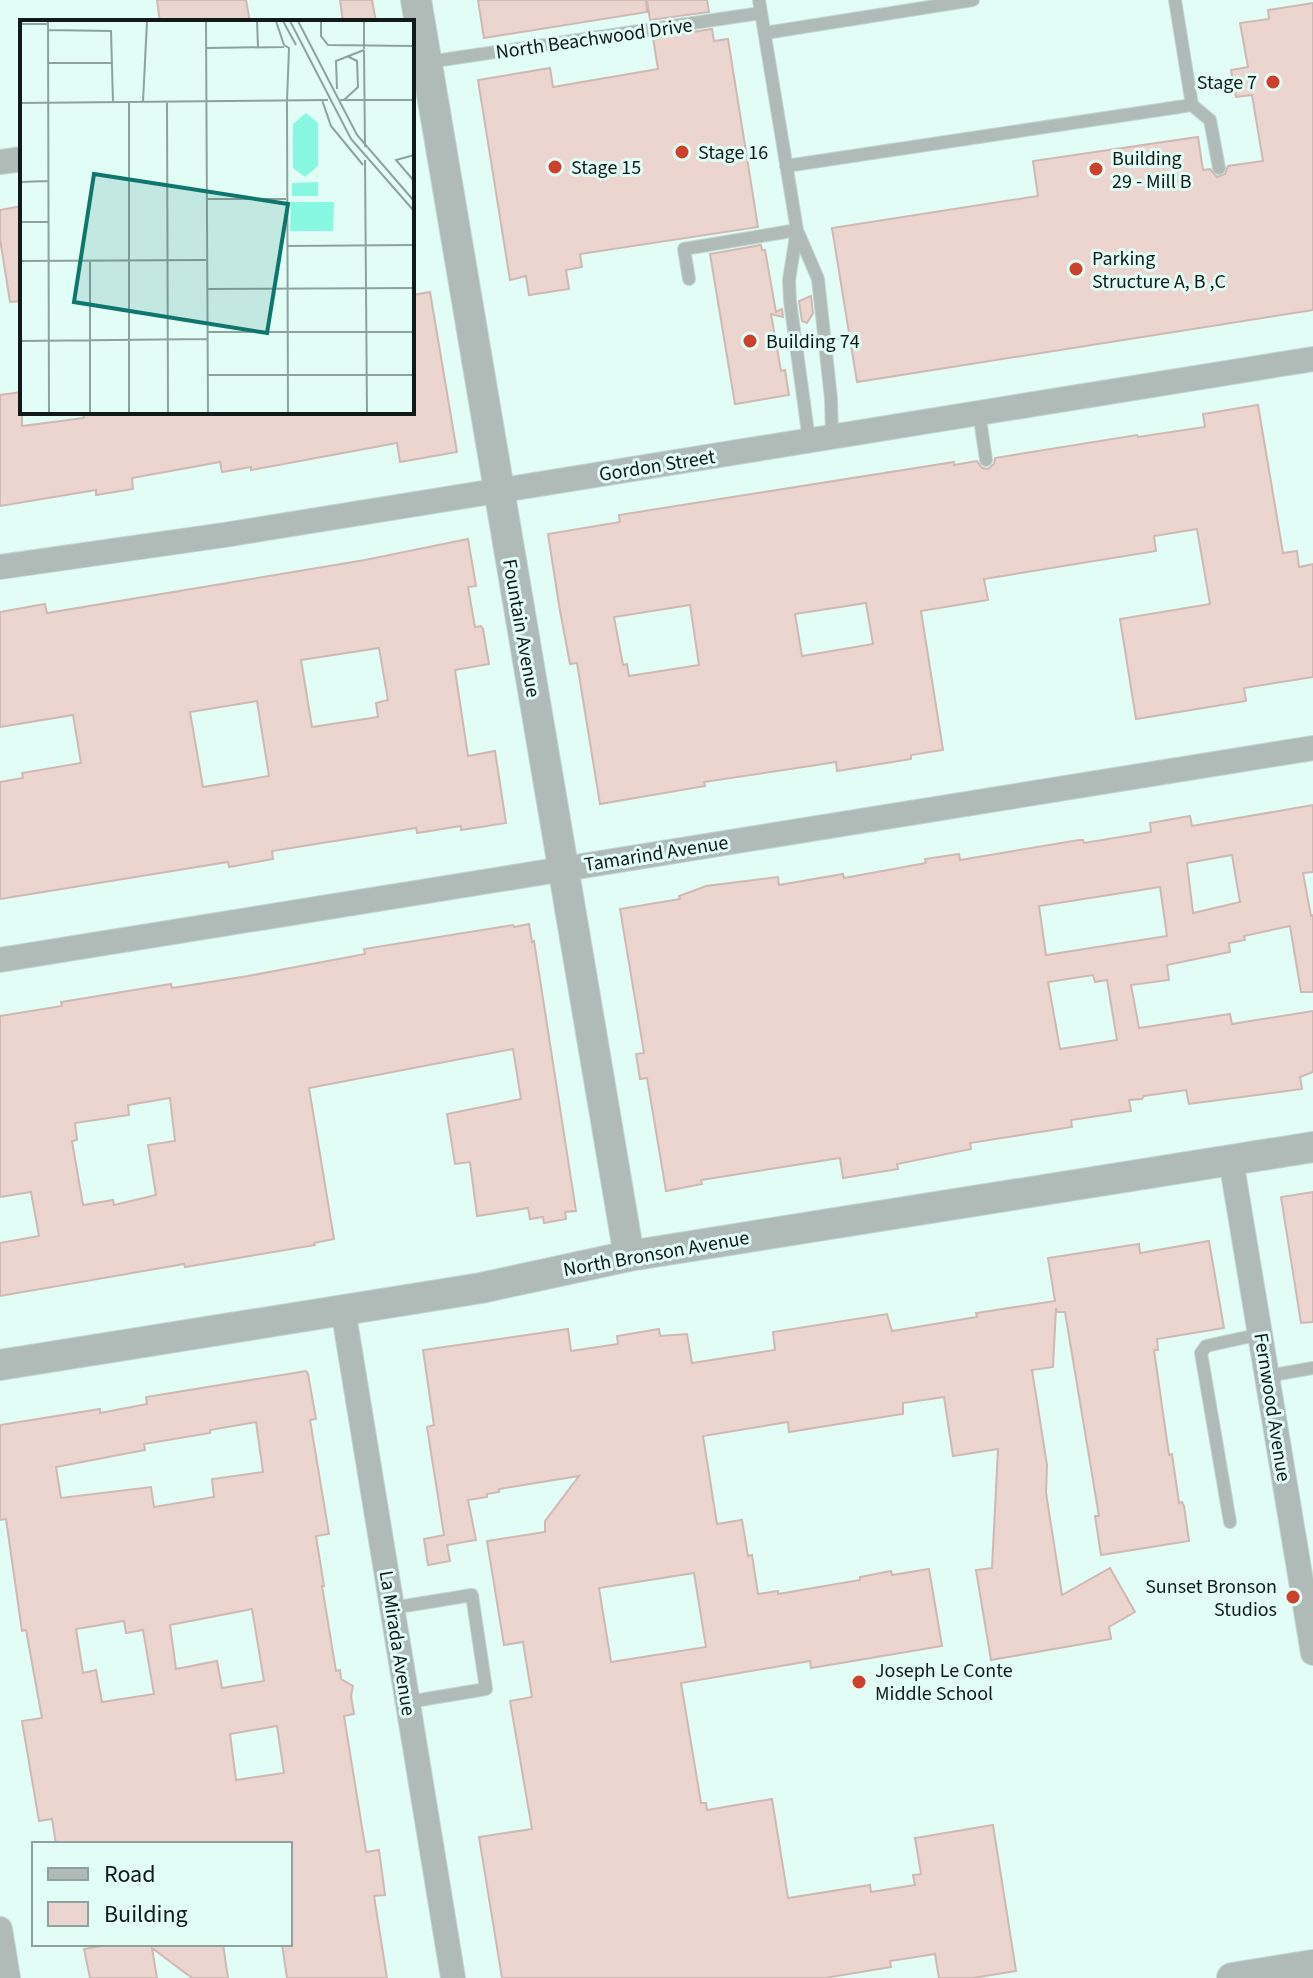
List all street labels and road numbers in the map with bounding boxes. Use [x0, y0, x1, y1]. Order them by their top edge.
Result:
street label: North Beachwood Drive [494, 11, 694, 67]
street label: Gordon Street [597, 443, 717, 489]
street label: Fountain Avenue [495, 557, 547, 700]
street label: Tamarind Avenue [582, 829, 730, 879]
street label: North Bronson Avenue [561, 1224, 751, 1284]
street label: Fernwood Avenue [1246, 1331, 1298, 1484]
street label: La Mirada Avenue [372, 1569, 422, 1718]

